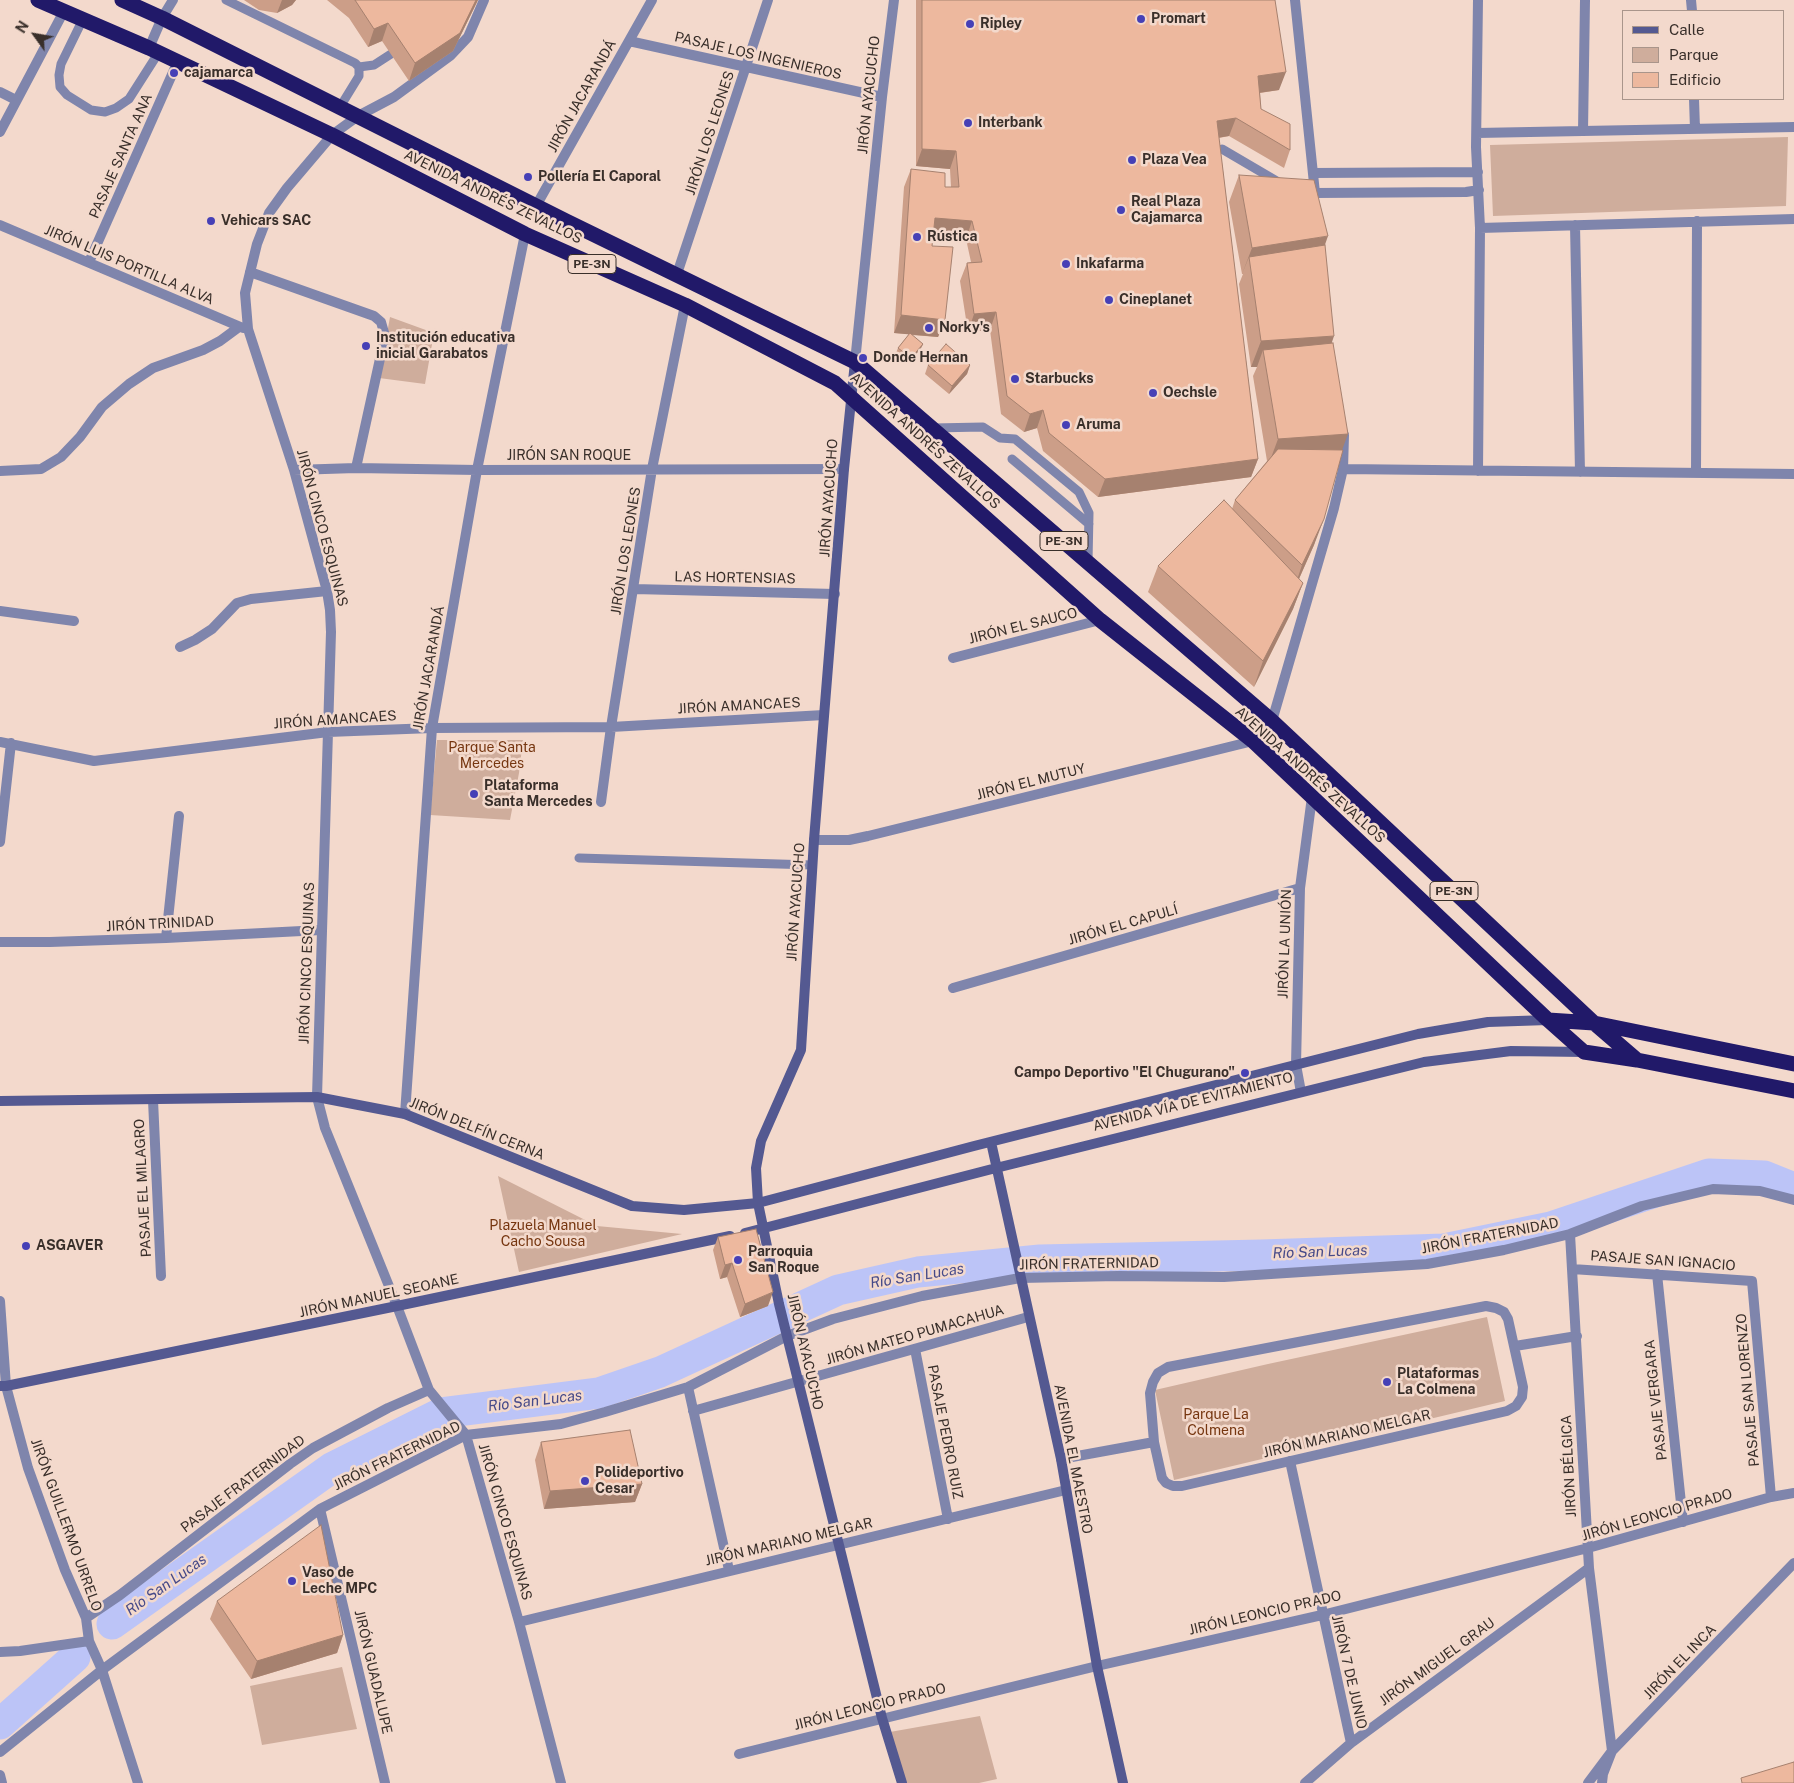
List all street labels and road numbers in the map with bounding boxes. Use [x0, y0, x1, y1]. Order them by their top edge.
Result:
street label: PASAJE LOS INGENIEROS [673, 29, 843, 83]
street label: JIRÓN AYACUCHO [854, 35, 884, 155]
street label: JIRÓN JACARANDÁ [544, 37, 620, 155]
street label: JIRÓN LOS LEONES [682, 69, 738, 197]
street label: PASAJE SANTA ANA [86, 91, 156, 221]
street label: AVENIDA ANDRÉS ZEVALLOS [401, 147, 585, 247]
street label: JIRÓN LUIS PORTILLA ALVA [42, 222, 216, 308]
road number: PE-3N [568, 254, 616, 274]
street label: AVENIDA ANDRÉS ZEVALLOS [847, 369, 1003, 513]
street label: JIRÓN AYACUCHO [816, 438, 842, 558]
street label: JIRÓN CINCO ESQUINAS [293, 448, 351, 608]
street label: JIRÓN SAN ROQUE [507, 448, 631, 464]
street label: JIRÓN LOS LEONES [608, 486, 644, 616]
road number: PE-3N [1040, 532, 1088, 550]
street label: LAS HORTENSIAS [674, 569, 796, 587]
street label: JIRÓN JACARANDÁ [410, 604, 448, 732]
street label: JIRÓN EL SAUCO [967, 604, 1079, 648]
street label: JIRÓN AMANCAES [677, 694, 801, 718]
street label: AVENIDA ANDRÉS ZEVALLOS [1232, 703, 1388, 847]
street label: JIRÓN AMANCAES [273, 707, 397, 733]
street label: JIRÓN EL MUTUY [975, 760, 1087, 804]
street label: JIRÓN AYACUCHO [783, 842, 809, 962]
road number: PE-3N [1430, 881, 1478, 900]
street label: JIRÓN CINCO ESQUINAS [296, 882, 318, 1044]
street label: JIRÓN LA UNIÓN [1275, 889, 1295, 999]
street label: JIRÓN EL CAPULÍ [1066, 901, 1180, 949]
street label: JIRÓN TRINIDAD [106, 913, 214, 935]
street label: AVENIDA VÍA DE EVITAMIENTO [1091, 1069, 1295, 1135]
street label: JIRÓN DELFÍN CERNA [407, 1094, 547, 1164]
street label: PASAJE EL MILAGRO [131, 1118, 155, 1258]
street label: JIRÓN FRATERNIDAD [1420, 1214, 1560, 1258]
street label: PASAJE SAN IGNACIO [1590, 1248, 1736, 1274]
street label: JIRÓN FRATERNIDAD [1019, 1254, 1159, 1274]
street label: JIRÓN MANUEL SEOANE [298, 1271, 460, 1321]
street label: JIRÓN AYACUCHO [783, 1292, 827, 1412]
street label: JIRÓN MATEO PUMACAHUA [824, 1301, 1006, 1369]
street label: PASAJE SAN LORENZO [1733, 1313, 1763, 1467]
street label: PASAJE VERGARA [1641, 1339, 1671, 1461]
street label: PASAJE PEDRO RUIZ [924, 1363, 966, 1501]
street label: AVENIDA EL MAESTRO [1050, 1383, 1096, 1535]
street label: JIRÓN MARIANO MELGAR [1262, 1407, 1432, 1461]
street label: JIRÓN BÉLGICA [1558, 1414, 1580, 1518]
street label: JIRÓN FRATERNIDAD [331, 1418, 463, 1494]
street label: PASAJE FRATERNIDAD [178, 1432, 308, 1536]
street label: JIRÓN GUILLERMO URRELO [27, 1436, 105, 1614]
street label: JIRÓN CINCO ESQUINAS [475, 1442, 535, 1602]
street label: JIRÓN LEONCIO PRADO [1580, 1485, 1734, 1545]
street label: JIRÓN MARIANO MELGAR [704, 1515, 874, 1569]
street label: JIRÓN LEONCIO PRADO [1187, 1587, 1343, 1639]
street label: JIRÓN GUADALUPE [351, 1608, 395, 1736]
street label: JIRÓN 7 DE JUNIO [1328, 1613, 1370, 1731]
street label: JIRÓN MIGUEL GRAU [1376, 1614, 1498, 1710]
street label: JIRÓN EL INCA [1640, 1621, 1720, 1703]
street label: JIRÓN LEONCIO PRADO [792, 1680, 948, 1734]

